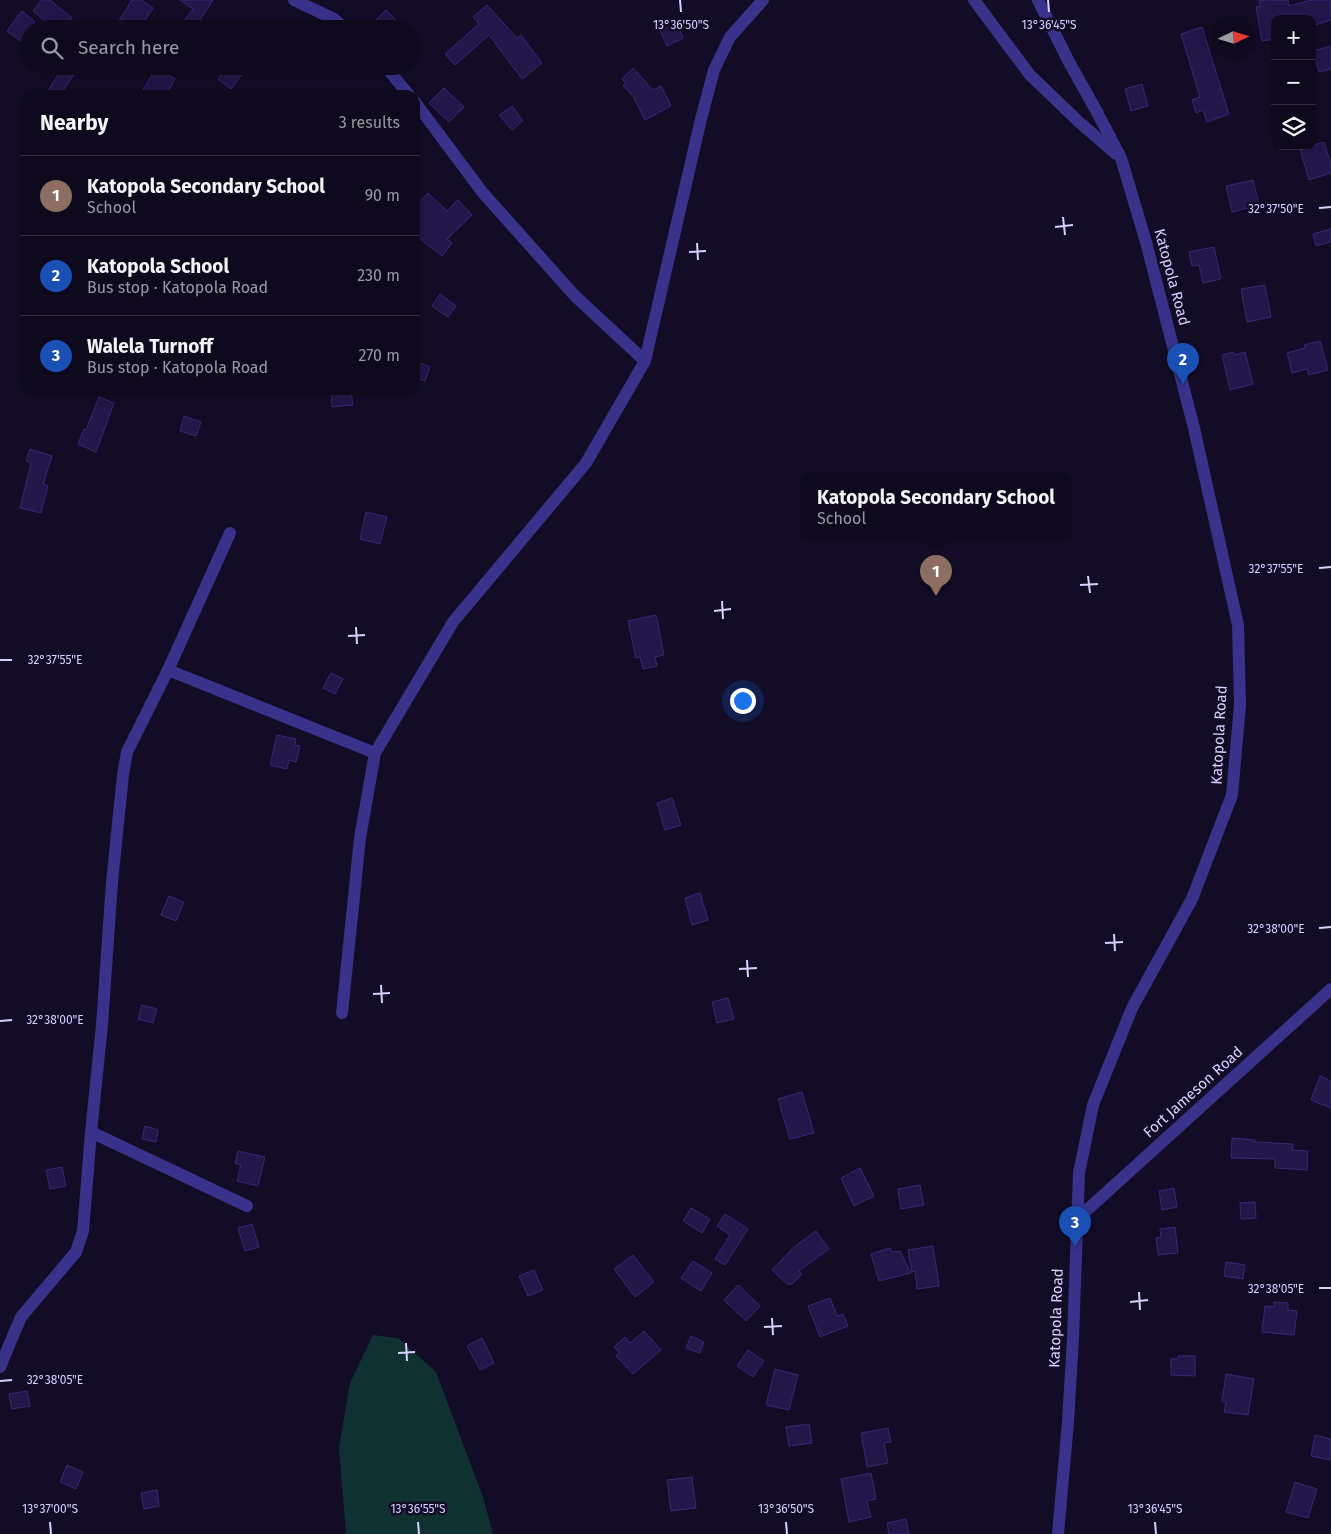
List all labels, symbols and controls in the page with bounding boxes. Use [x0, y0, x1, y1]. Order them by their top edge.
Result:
north arrow [1211, 15, 1256, 60]
map controls [1271, 15, 1316, 150]
button: + [1271, 15, 1316, 60]
text: 13°36'50"S [653, 18, 710, 32]
text: 13°36'45"S [1022, 18, 1077, 32]
search box [20, 20, 420, 75]
icon: search [38, 34, 66, 62]
text: Search here [78, 36, 179, 59]
button: − [1271, 60, 1316, 105]
button: layers [1271, 105, 1316, 150]
text: Nearby [40, 110, 108, 136]
text: 3 results [339, 113, 400, 132]
text: Katopola Secondary School [87, 175, 325, 198]
text: 1 [52, 186, 60, 205]
text: 90 m [365, 186, 400, 205]
text: School [87, 198, 136, 217]
text: 32°37'50"E [1248, 202, 1304, 216]
street label: Katopola Road [1150, 227, 1194, 327]
text: Katopola School [87, 255, 229, 278]
text: 2 [52, 266, 60, 285]
text: 230 m [357, 266, 400, 285]
text: Bus stop · Katopola Road [87, 278, 268, 297]
text: Walela Turnoff [87, 335, 213, 358]
pin: 2 [1167, 343, 1199, 384]
text: 3 [52, 346, 60, 365]
text: 270 m [358, 346, 400, 365]
text: Bus stop · Katopola Road [87, 358, 268, 377]
popup [801, 474, 1071, 539]
text: Katopola Secondary School [817, 486, 1055, 509]
text: School [817, 509, 866, 528]
pin: 1 [920, 555, 952, 596]
text: 32°37'55"E [1249, 562, 1303, 576]
text: 32°37'55"E [28, 653, 82, 667]
street label: Katopola Road [1207, 685, 1231, 785]
your location [730, 688, 756, 714]
text: 32°38'00"E [1247, 922, 1305, 936]
text: 32°38'00"E [26, 1013, 84, 1027]
street label: Fort Jameson Road [1140, 1043, 1246, 1141]
pin: 3 [1059, 1206, 1091, 1247]
street label: Katopola Road [1045, 1268, 1067, 1368]
text: 32°38'05"E [1248, 1282, 1304, 1296]
text: 32°38'05"E [27, 1373, 83, 1387]
text: 13°37'00"S [22, 1502, 78, 1516]
text: 13°36'55"S [390, 1502, 446, 1516]
text: 13°36'50"S [758, 1502, 815, 1516]
text: 13°36'45"S [1128, 1502, 1183, 1516]

